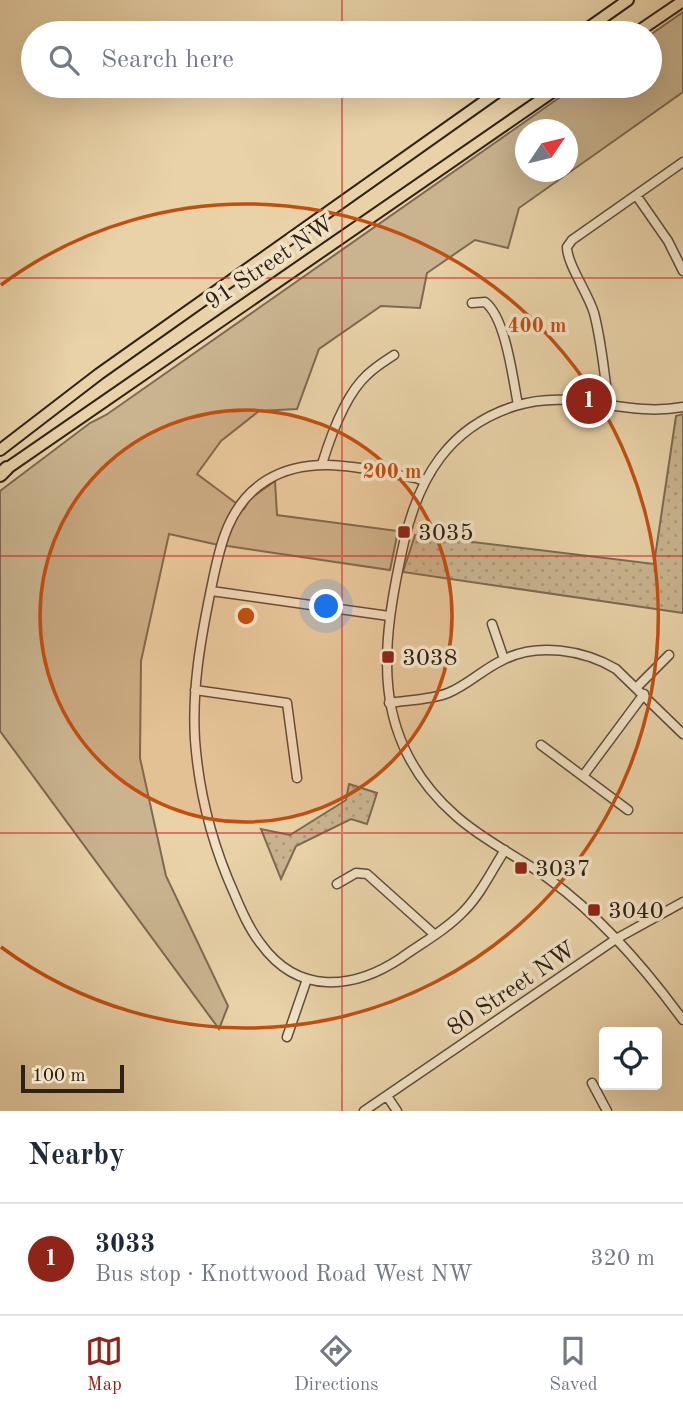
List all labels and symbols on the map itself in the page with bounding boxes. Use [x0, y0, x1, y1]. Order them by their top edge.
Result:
north arrow [515, 119, 578, 182]
street label: 91 Street NW [202, 212, 339, 315]
text: 400 m [507, 316, 567, 337]
pin: 1 [566, 375, 612, 427]
text: 200 m [362, 462, 422, 483]
place label: 3035 [418, 522, 474, 546]
marker: 3035 [396, 524, 412, 540]
your location [309, 589, 343, 623]
centre of rings [234, 604, 258, 628]
place label: 3038 [402, 647, 458, 671]
marker: 3038 [380, 649, 396, 665]
place label: 3037 [535, 858, 591, 882]
marker: 3037 [513, 860, 529, 876]
place label: 3040 [608, 900, 664, 924]
marker: 3040 [586, 902, 602, 918]
street label: 80 Street NW [444, 938, 581, 1041]
scale bar [21, 1062, 124, 1094]

